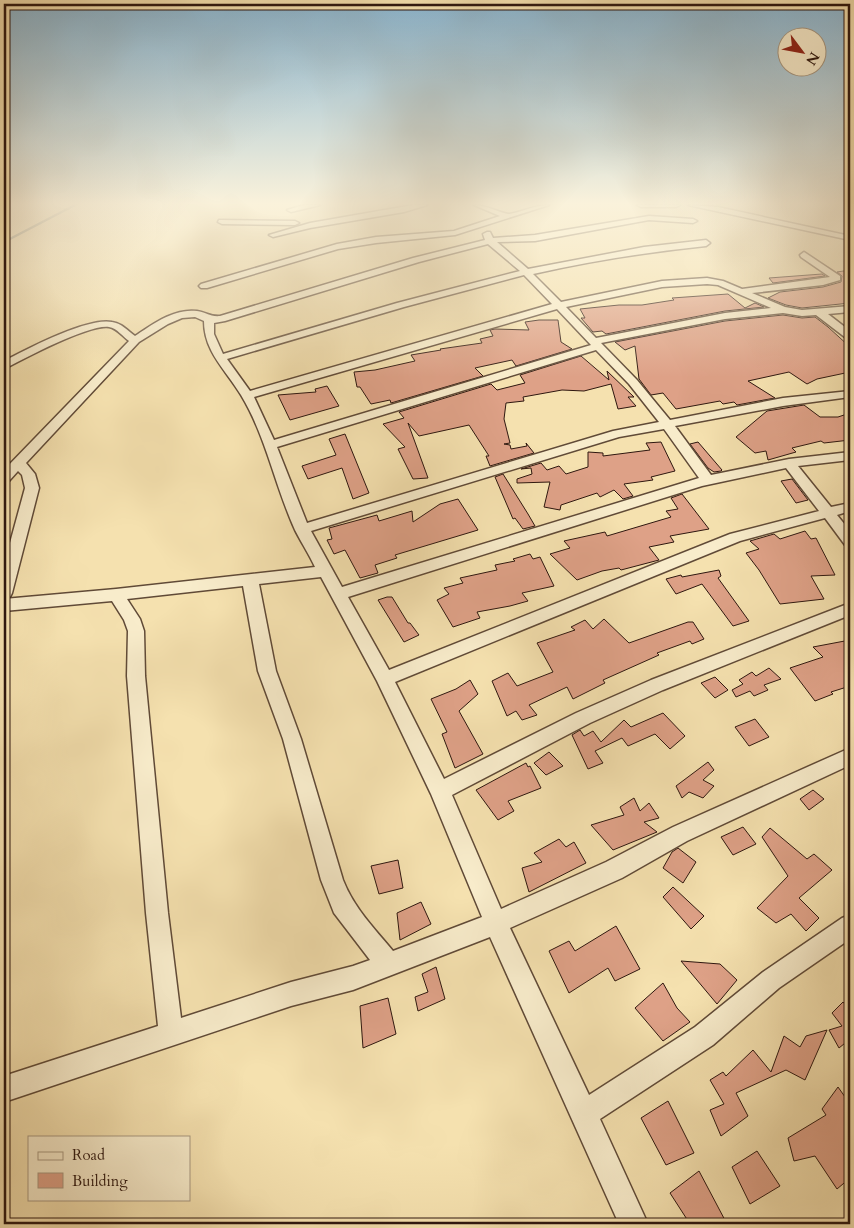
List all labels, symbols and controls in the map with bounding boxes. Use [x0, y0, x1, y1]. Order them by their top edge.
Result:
north arrow [776, 28, 826, 78]
text: N [801, 48, 824, 69]
legend [28, 1136, 190, 1200]
text: Road [72, 1145, 105, 1165]
text: Building [72, 1171, 128, 1191]

